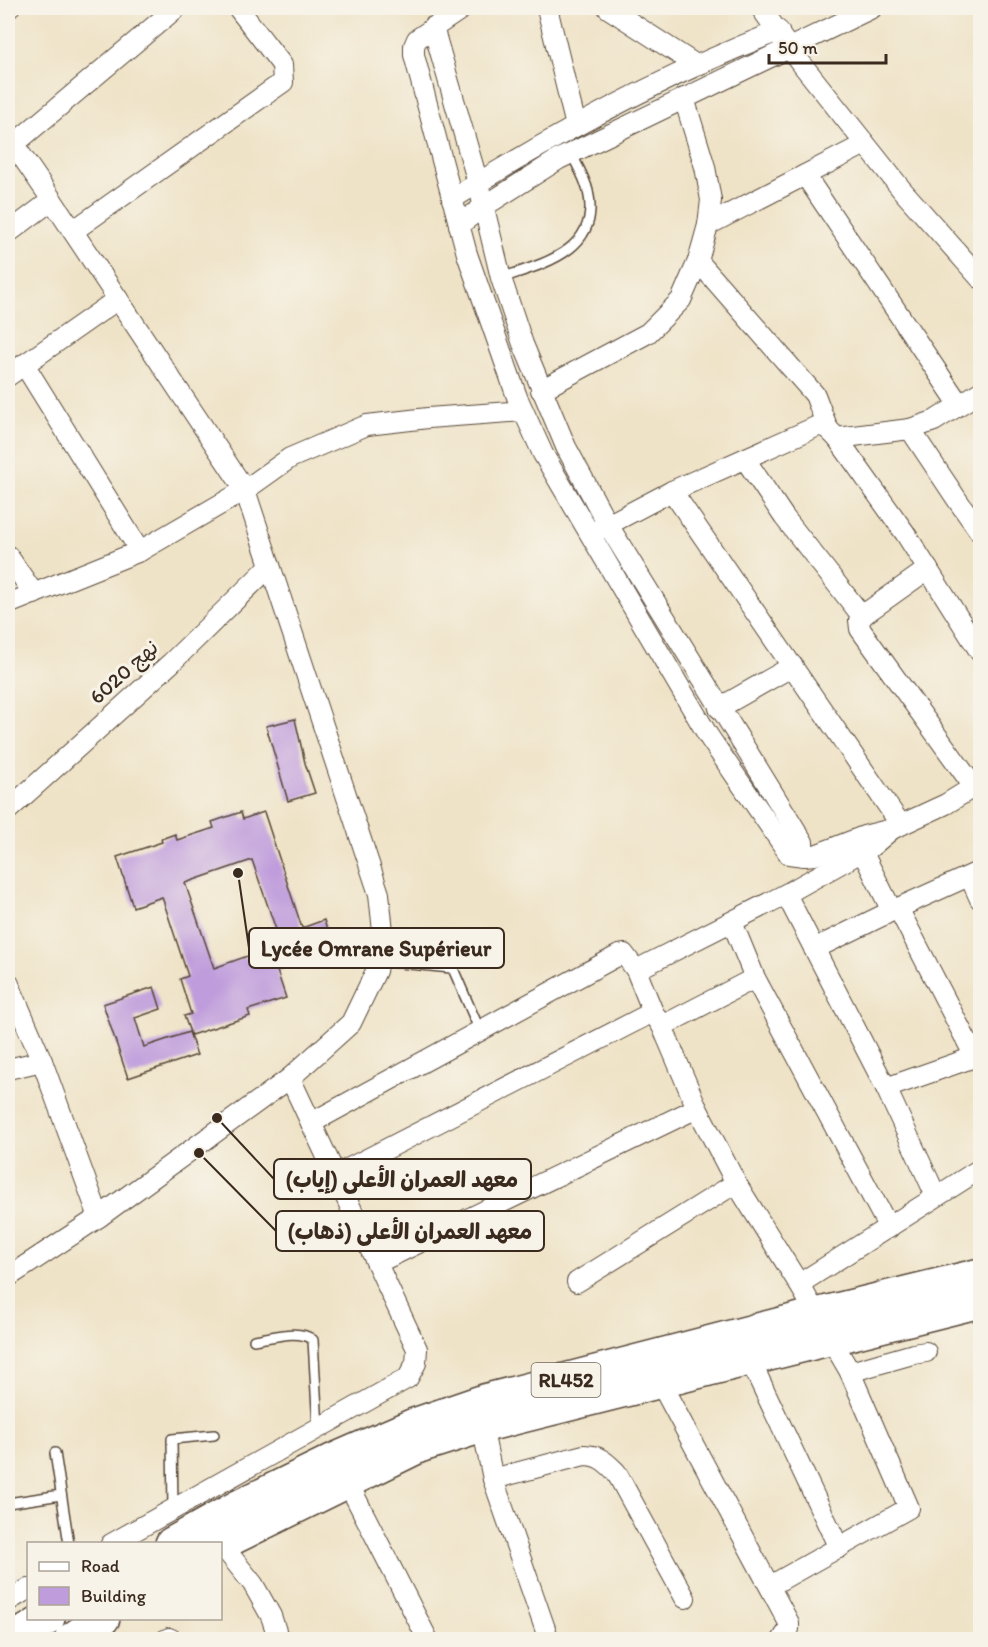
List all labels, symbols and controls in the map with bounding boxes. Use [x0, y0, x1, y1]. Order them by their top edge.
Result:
scale bar [769, 27, 886, 65]
text: 50 m [778, 37, 818, 59]
street label: نهج 6020 [84, 634, 165, 710]
callout: Lycée Omrane Supérieur [249, 928, 504, 968]
text: Lycée Omrane Supérieur [261, 935, 492, 962]
callout: معهد العمران الأعلى (إياب) [274, 1159, 531, 1199]
text: معهد العمران الأعلى (إياب) [286, 1165, 518, 1194]
callout: معهد العمران الأعلى (ذهاب) [276, 1211, 544, 1251]
text: معهد العمران الأعلى (ذهاب) [288, 1217, 532, 1246]
road number: RL452 [532, 1363, 600, 1397]
legend [27, 1542, 222, 1620]
text: Road [81, 1555, 120, 1577]
text: Building [81, 1585, 147, 1607]

